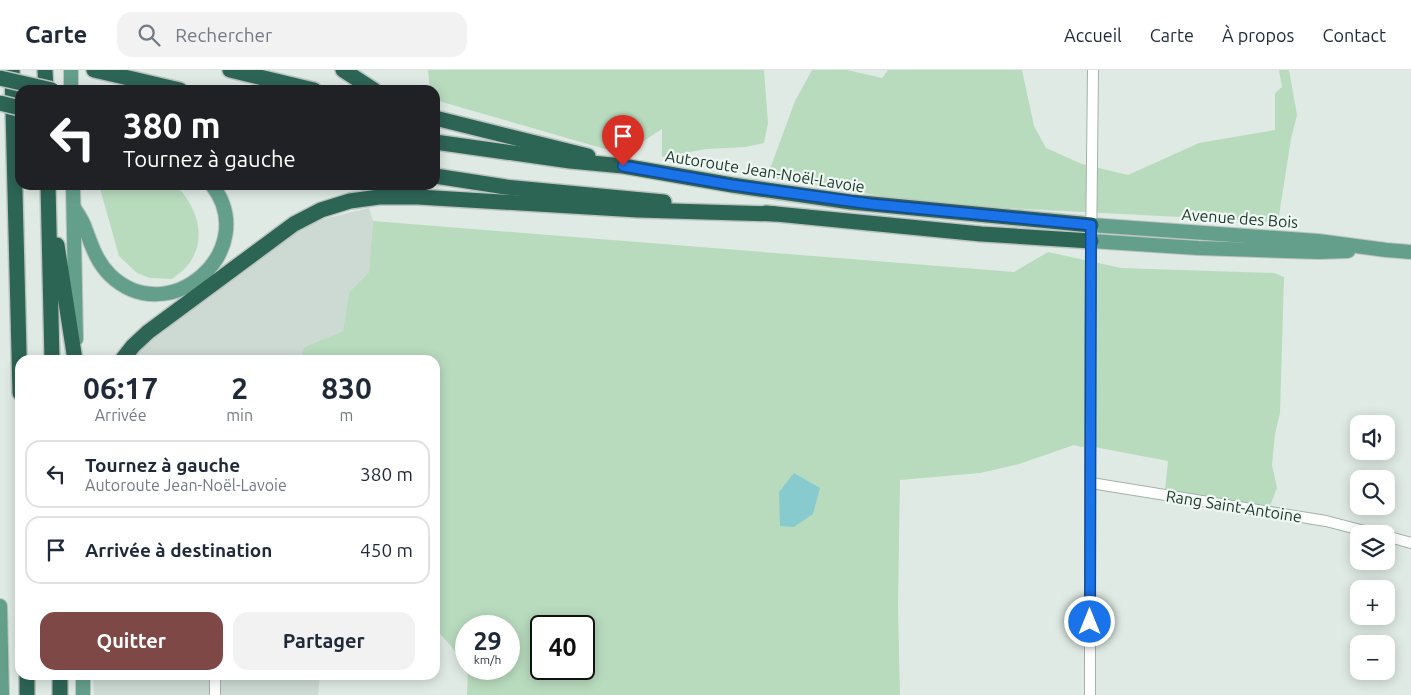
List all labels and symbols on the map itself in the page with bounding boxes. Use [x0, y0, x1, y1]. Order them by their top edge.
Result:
pin [602, 115, 644, 166]
street label: Autoroute Jean-Noël-Lavoie [664, 146, 866, 196]
street label: Avenue des Bois [1181, 205, 1299, 231]
street label: Rang Saint-Antoine [1165, 486, 1303, 526]
position arrow [1063, 595, 1115, 647]
speed limit sign: 40 [530, 615, 595, 680]

